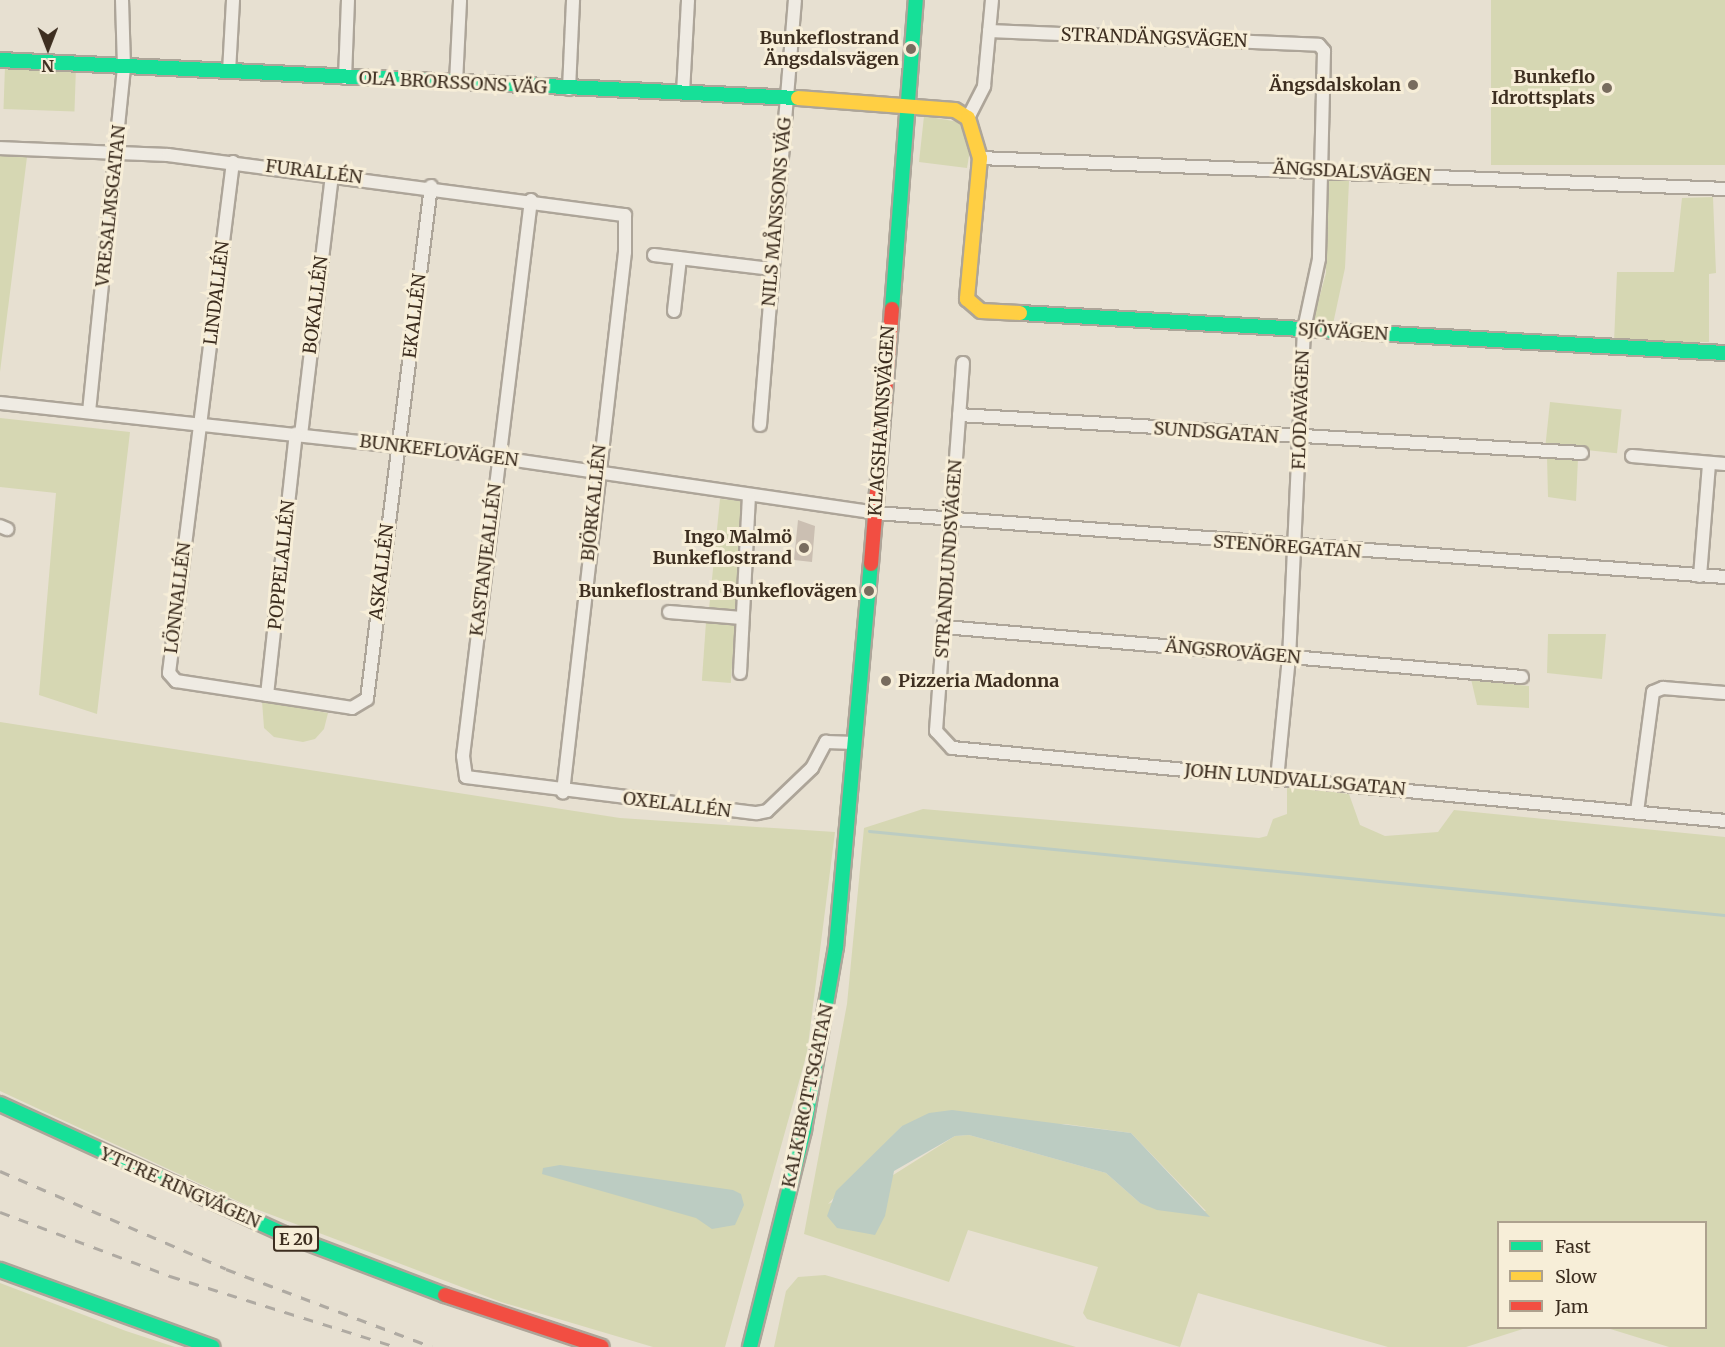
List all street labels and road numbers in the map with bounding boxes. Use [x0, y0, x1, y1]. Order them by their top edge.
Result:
street label: STRANDÄNGSVÄGEN [1060, 24, 1248, 52]
street label: OLA BRORSSONS VÄG [358, 67, 548, 99]
street label: NILS MÅNSSONS VÄG [758, 117, 796, 307]
street label: VRESALMSGATAN [92, 124, 130, 288]
street label: FURALLÉN [264, 155, 364, 189]
street label: ÄNGSDALSVÄGEN [1272, 157, 1432, 187]
street label: LINDALLÉN [200, 240, 234, 346]
street label: BOKALLÉN [299, 255, 333, 355]
street label: EKALLÉN [399, 272, 431, 360]
street label: SJÖVÄGEN [1297, 319, 1389, 345]
street label: KLAGSHAMNSVÄGEN [865, 325, 899, 517]
street label: FLODAVÄGEN [1288, 350, 1314, 470]
street label: SUNDSGATAN [1153, 418, 1279, 448]
street label: BUNKEFLOVÄGEN [358, 431, 520, 471]
street label: BJÖRKALLÉN [577, 444, 611, 562]
street label: STRANDLUNDSVÄGEN [931, 459, 967, 659]
street label: KASTANJEALLÉN [466, 482, 506, 638]
street label: POPPELALLÉN [264, 499, 300, 631]
street label: ASKALLÉN [365, 523, 399, 621]
street label: STENÖREGATAN [1212, 531, 1362, 563]
street label: LÖNNALLÉN [160, 541, 196, 655]
street label: ÄNGSROVÄGEN [1164, 635, 1302, 669]
street label: JOHN LUNDVALLSGATAN [1183, 760, 1407, 800]
street label: OXELALLÉN [622, 788, 732, 822]
street label: KALKBROTTSGATAN [778, 1002, 838, 1190]
street label: YTTRE RINGVÄGEN [96, 1143, 264, 1233]
road number: E 20 [272, 1226, 320, 1252]

